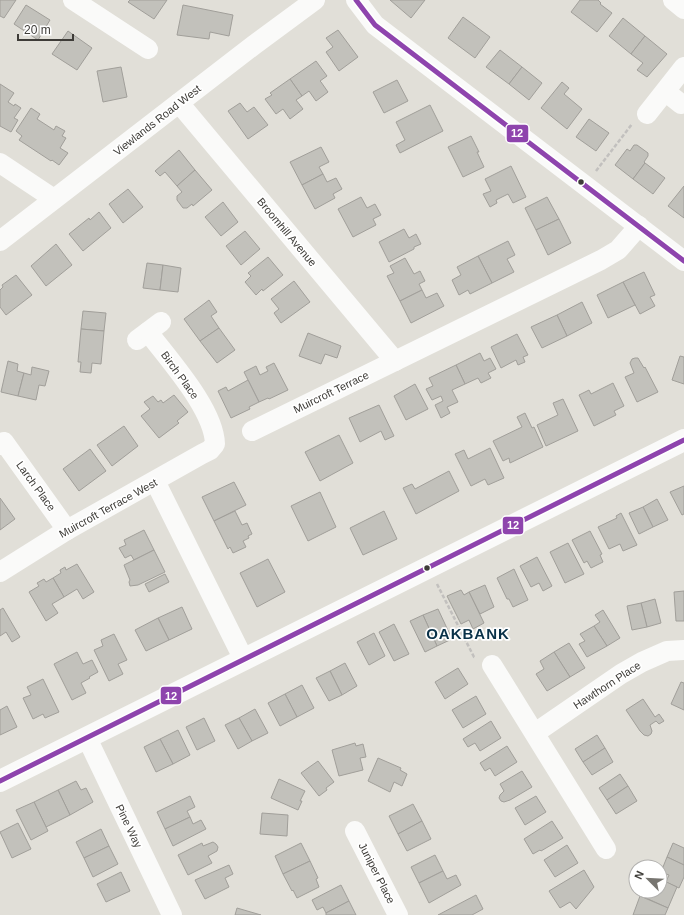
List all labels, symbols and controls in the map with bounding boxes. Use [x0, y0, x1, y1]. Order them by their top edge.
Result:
scale bar [18, 16, 73, 42]
text: 20 m [24, 23, 51, 37]
street label: Viewlands Road West [111, 82, 203, 158]
line badge: 12 [506, 124, 529, 143]
text: 12 [511, 127, 523, 139]
unlabelled marker [576, 177, 586, 187]
street label: Broomhill Avenue [255, 195, 319, 269]
street label: Birch Place [159, 349, 201, 401]
street label: Muircroft Terrace [291, 369, 371, 415]
street label: Larch Place [14, 459, 58, 513]
street label: Muircroft Terrace West [57, 476, 159, 540]
line badge: 12 [502, 516, 524, 535]
text: 12 [507, 519, 519, 531]
unlabelled marker [422, 563, 432, 573]
district label: OAKBANK [426, 625, 510, 642]
street label: Hawthorn Place [571, 659, 643, 711]
line badge: 12 [160, 686, 182, 705]
text: 12 [165, 690, 177, 702]
street label: Pine Way [113, 802, 145, 850]
street label: Juniper Place [357, 841, 397, 905]
north arrow [628, 859, 668, 899]
text: N [632, 869, 646, 881]

